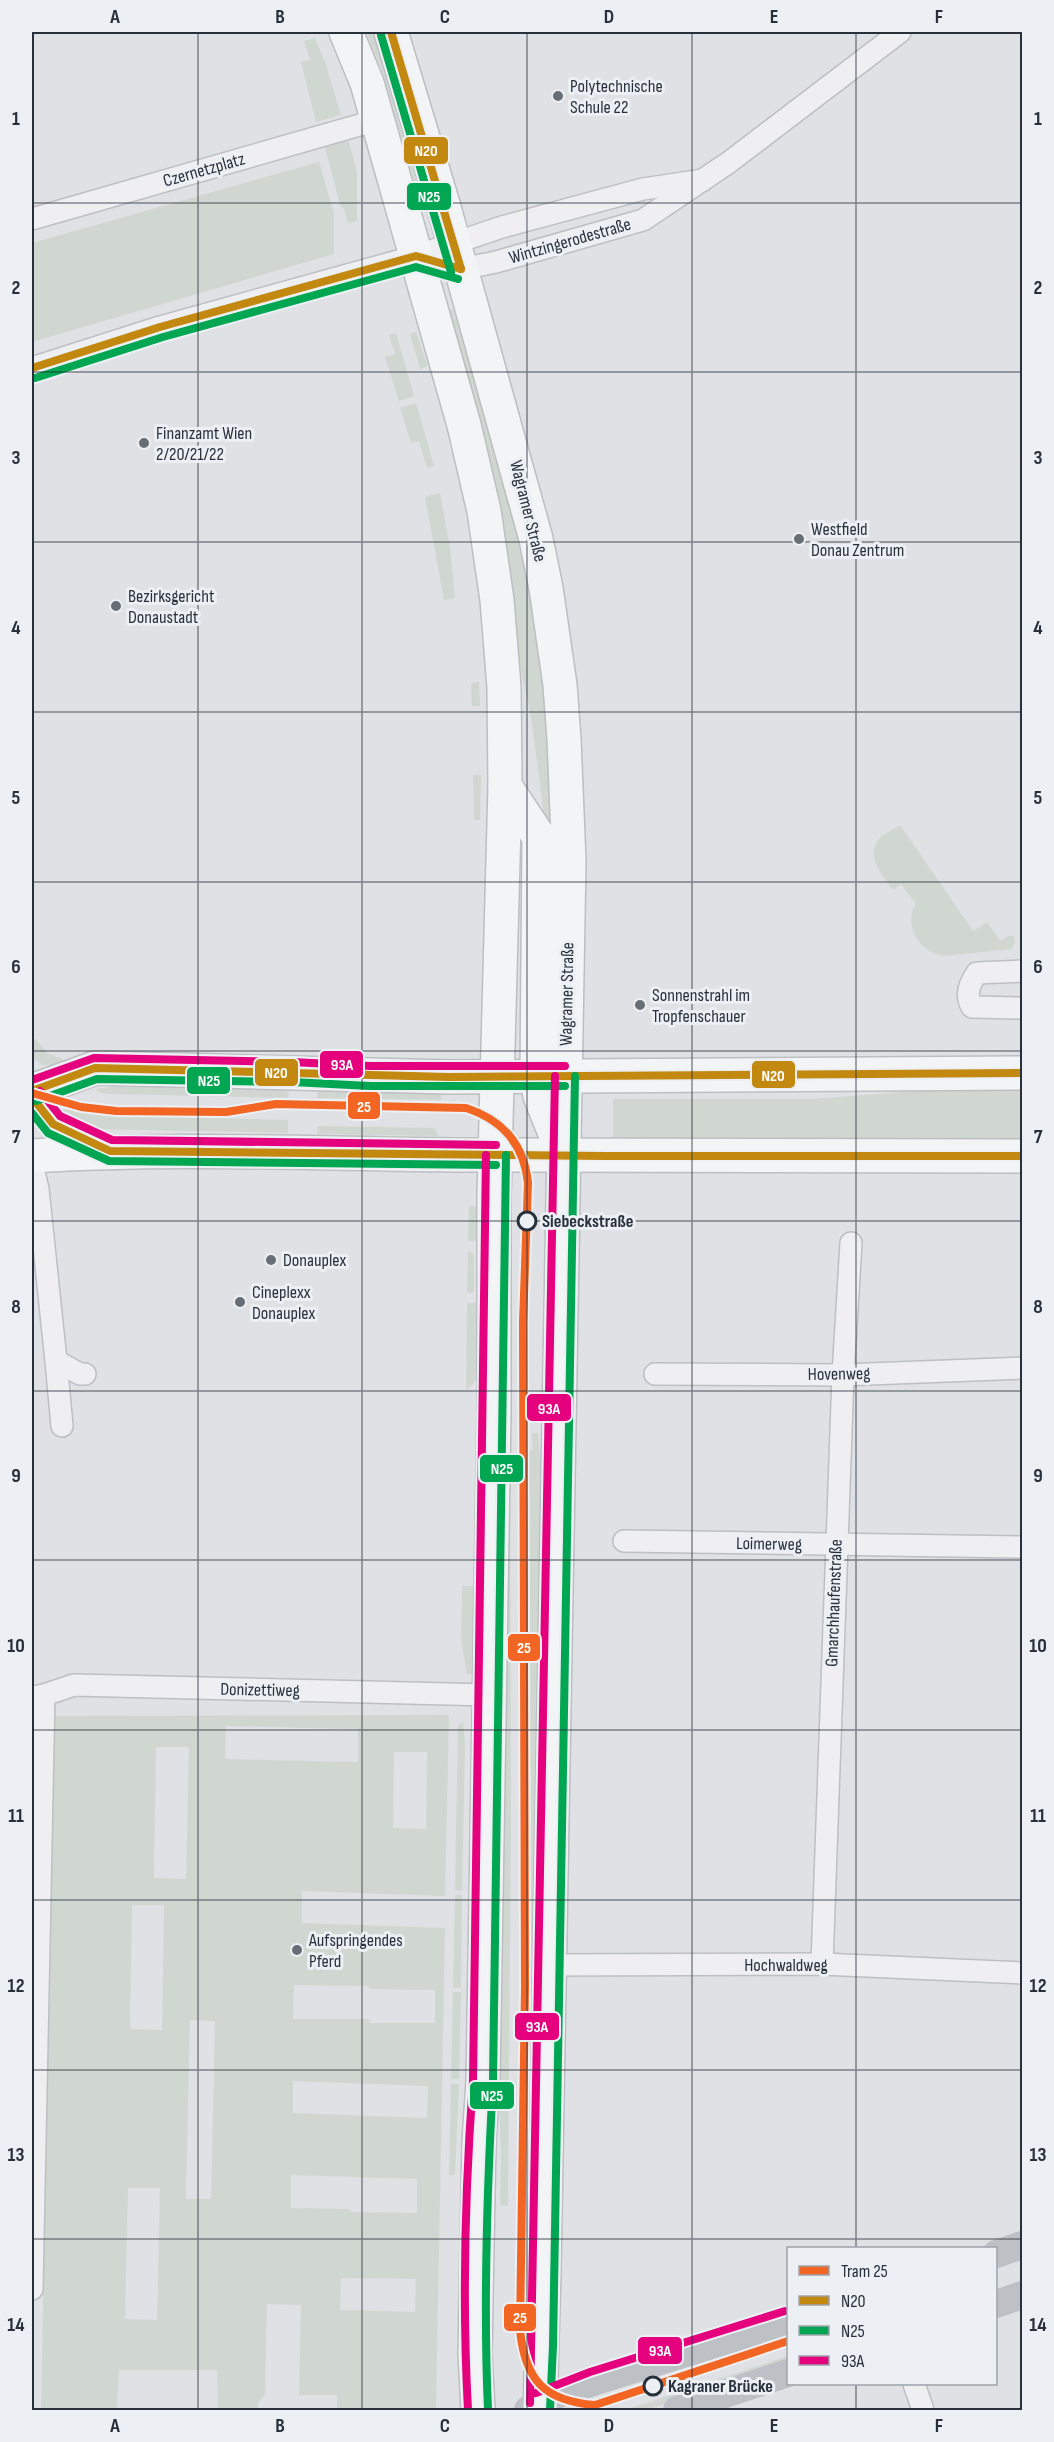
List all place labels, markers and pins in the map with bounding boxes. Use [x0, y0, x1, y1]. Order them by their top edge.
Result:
place label: Polytechnische Schule 22 [570, 76, 663, 118]
marker: Polytechnische Schule 22 [551, 89, 565, 103]
place label: Finanzamt Wien 2/20/21/22 [156, 423, 252, 465]
marker: Finanzamt Wien 2/20/21/22 [137, 436, 151, 450]
place label: Westfield Donau Zentrum [811, 519, 904, 561]
marker: Westfield Donau Zentrum [792, 532, 806, 546]
place label: Bezirksgericht Donaustadt [128, 586, 215, 628]
marker: Bezirksgericht Donaustadt [109, 599, 123, 613]
place label: Sonnenstrahl im Tropfenschauer [652, 985, 750, 1027]
marker: Sonnenstrahl im Tropfenschauer [633, 998, 647, 1012]
marker: Siebeckstraße [517, 1211, 537, 1231]
place label: Siebeckstraße [542, 1211, 633, 1232]
place label: Donauplex [283, 1250, 346, 1271]
marker: Donauplex [264, 1253, 278, 1267]
place label: Cineplexx Donauplex [252, 1282, 315, 1324]
marker: Cineplexx Donauplex [233, 1295, 247, 1309]
place label: Aufspringendes Pferd [308, 1930, 403, 1972]
marker: Aufspringendes Pferd [290, 1943, 304, 1957]
marker: Kagraner Brücke [643, 2376, 663, 2396]
place label: Kagraner Brücke [668, 2376, 773, 2397]

